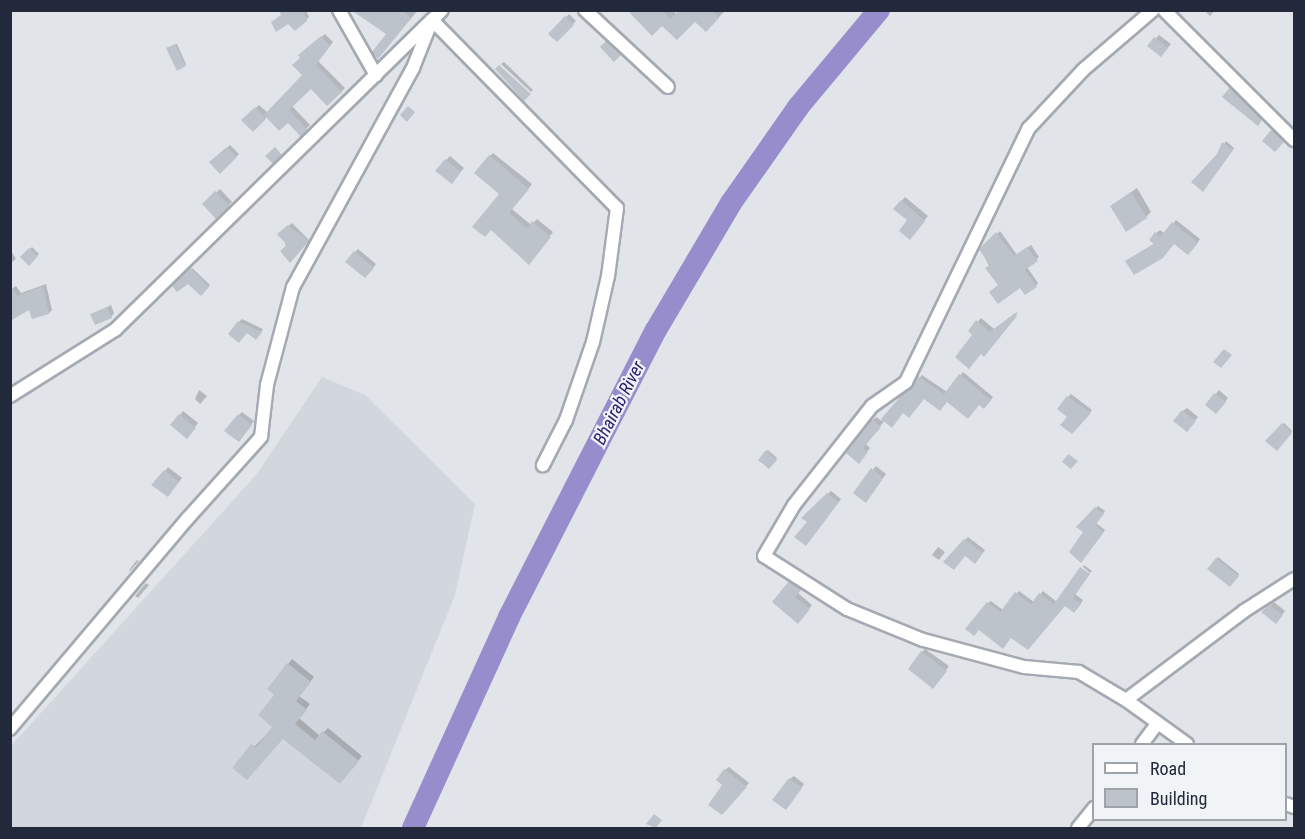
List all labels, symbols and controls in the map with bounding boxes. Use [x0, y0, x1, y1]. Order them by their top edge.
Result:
water label: Bhairab River [589, 358, 649, 448]
legend [1092, 743, 1287, 821]
text: Road [1150, 758, 1186, 779]
text: Building [1150, 788, 1207, 809]

